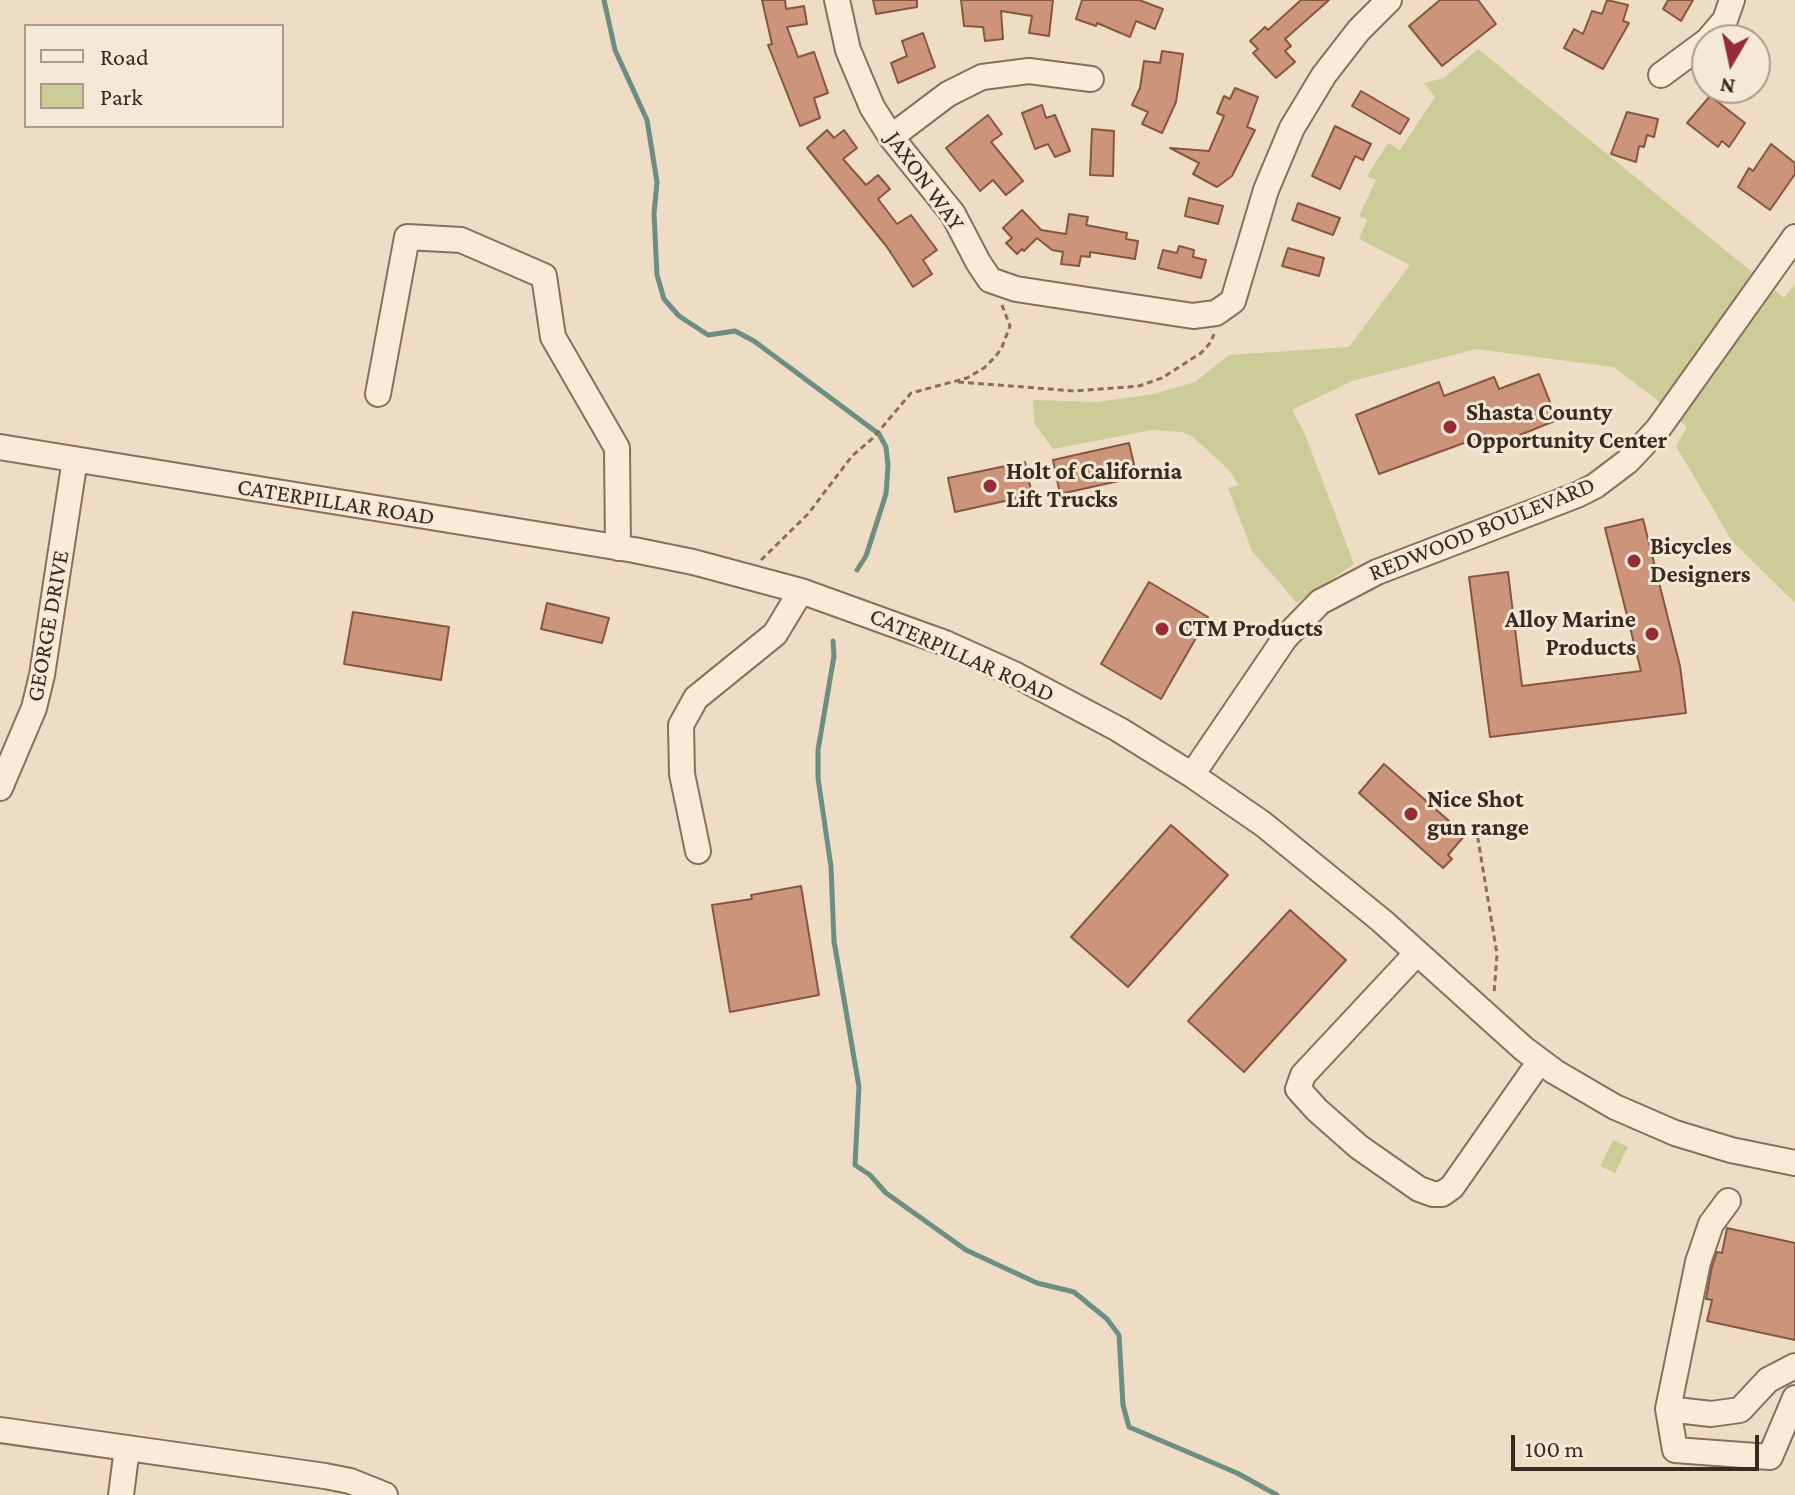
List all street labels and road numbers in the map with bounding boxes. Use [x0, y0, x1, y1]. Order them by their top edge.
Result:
street label: JAXON WAY [879, 126, 971, 236]
street label: REDWOOD BOULEVARD [1365, 470, 1599, 588]
street label: CATERPILLAR ROAD [235, 472, 437, 532]
street label: GEORGE DRIVE [21, 548, 75, 704]
street label: CATERPILLAR ROAD [865, 601, 1059, 709]

